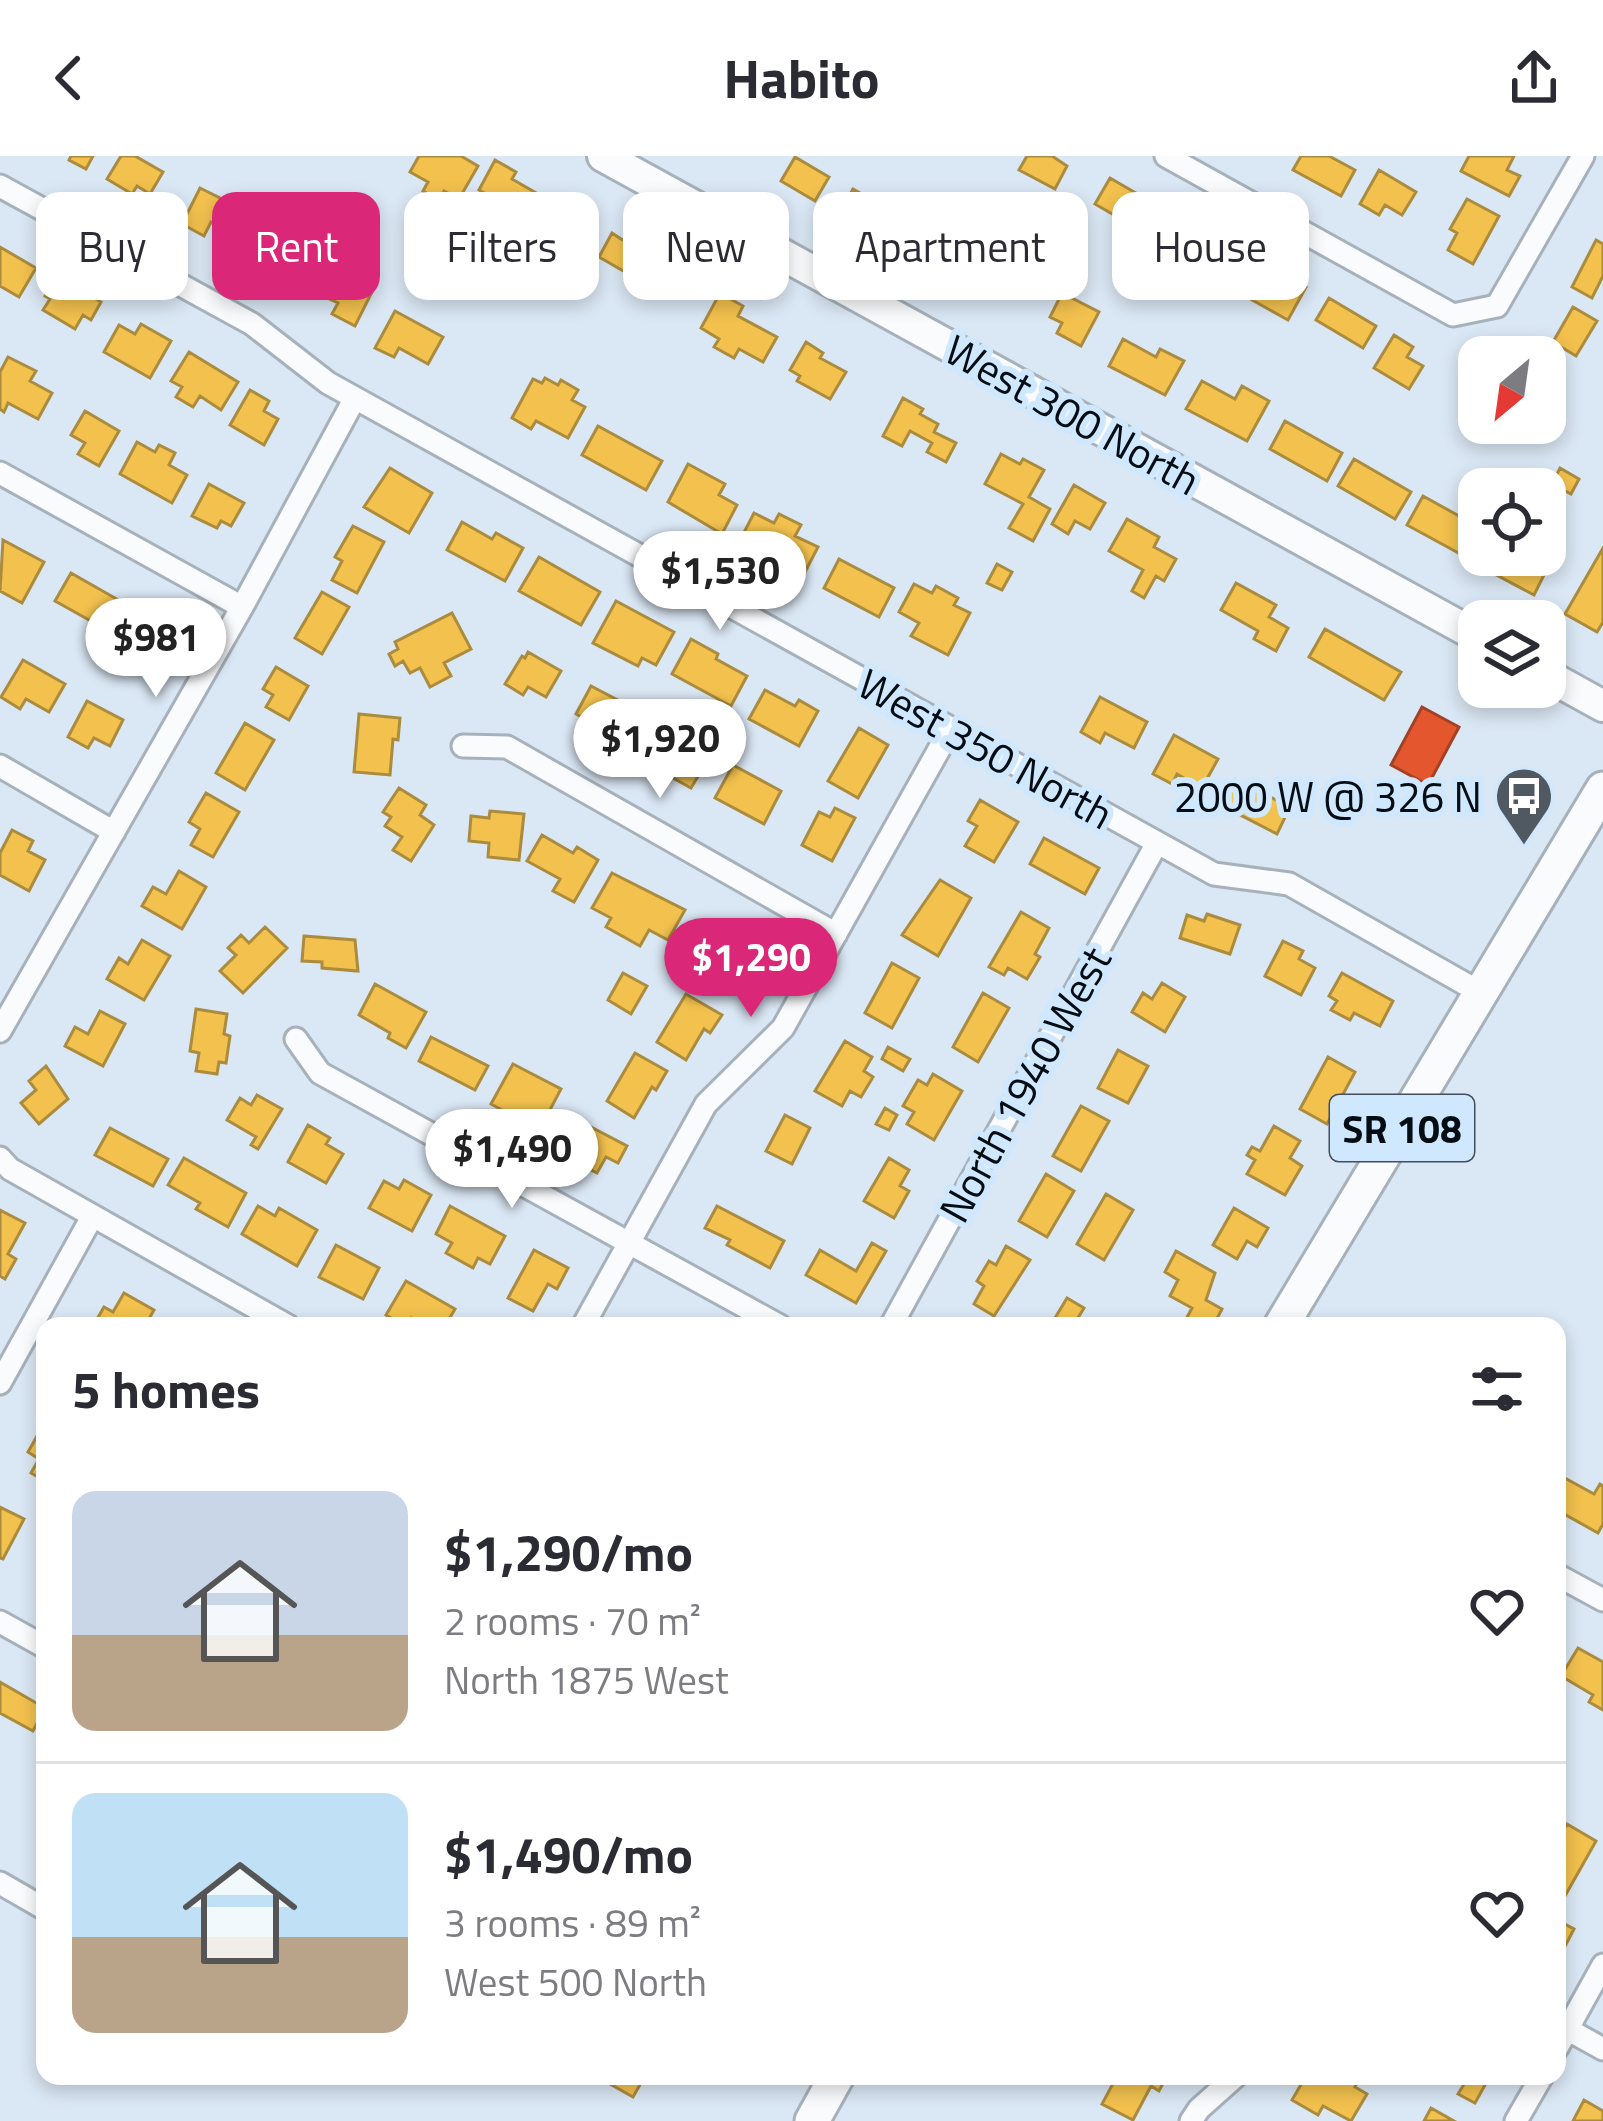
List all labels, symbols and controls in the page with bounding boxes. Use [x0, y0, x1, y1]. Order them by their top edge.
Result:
text: Habito [724, 37, 879, 119]
icon: back [36, 45, 102, 111]
icon: share [1501, 45, 1567, 111]
chip: Buy [36, 192, 188, 300]
chip: Rent [212, 192, 380, 300]
chip: Filters [404, 192, 599, 300]
chip: New [623, 192, 789, 300]
chip: Apartment [813, 192, 1088, 300]
chip: House [1112, 192, 1309, 300]
street label: West 300 North [934, 317, 1212, 511]
north arrow [1458, 336, 1566, 444]
map controls [1458, 336, 1566, 708]
button: locate [1458, 468, 1566, 576]
pin: $1,530 [622, 531, 818, 633]
text: $1,530 [660, 540, 780, 599]
pin: $981 [85, 598, 227, 700]
button: layers [1458, 600, 1566, 708]
text: $981 [112, 607, 200, 666]
street label: West 350 North [847, 651, 1125, 845]
pin: $1,920 [562, 699, 758, 801]
text: $1,920 [600, 708, 720, 767]
place label: 2000 W @ 326 N [1174, 764, 1482, 828]
bus stop icon: 2000 W @ 326 N [1493, 765, 1555, 847]
pin: $1,290 [653, 918, 849, 1020]
text: $1,290 [691, 927, 811, 986]
street label: North 1940 West [922, 934, 1126, 1234]
road number: SR 108 [1330, 1095, 1474, 1161]
pin: $1,490 [414, 1109, 610, 1211]
text: $1,490 [452, 1118, 572, 1177]
text: 5 homes [72, 1350, 260, 1428]
icon: filters [1464, 1356, 1530, 1422]
text: $1,290/mo [444, 1513, 693, 1591]
icon: home [168, 1539, 312, 1683]
icon: heart [1464, 1578, 1530, 1644]
text: 2 rooms · 70 m² [444, 1591, 701, 1650]
text: North 1875 West [444, 1650, 729, 1709]
text: $1,490/mo [444, 1815, 693, 1893]
icon: home [168, 1841, 312, 1985]
icon: heart [1464, 1880, 1530, 1946]
text: 3 rooms · 89 m² [444, 1893, 701, 1952]
text: West 500 North [444, 1952, 707, 2011]

